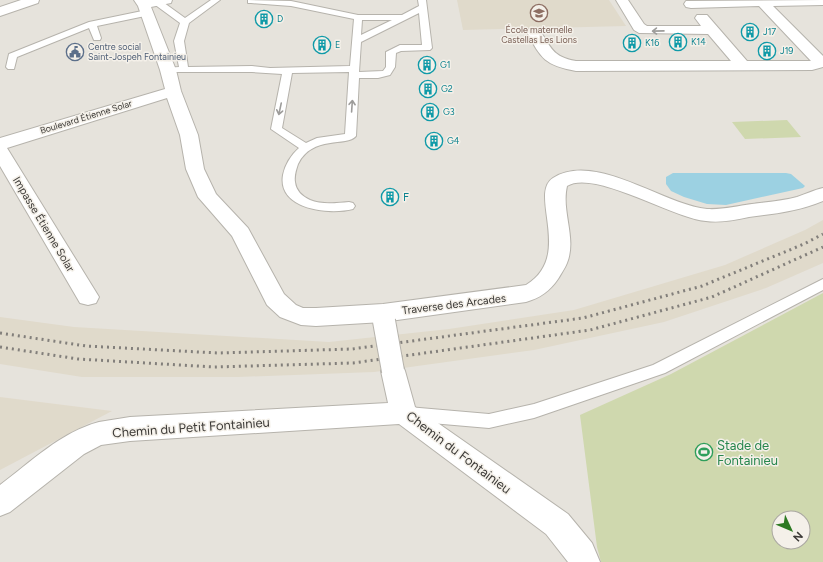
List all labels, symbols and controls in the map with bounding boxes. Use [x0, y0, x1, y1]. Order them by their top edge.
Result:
school or university icon: École maternelle Castellas Les Lions [529, 3, 549, 23]
building icon: D [254, 9, 274, 29]
place label: D [277, 13, 283, 24]
building icon: J17 [740, 22, 760, 42]
place label: École maternelle Castellas Les Lions [501, 24, 577, 45]
place label: J17 [763, 26, 776, 37]
one-way arrow [652, 27, 665, 35]
building icon: K14 [668, 32, 688, 52]
building icon: K16 [622, 33, 642, 53]
building icon: E [312, 35, 332, 55]
place label: K14 [691, 36, 706, 47]
place label: K16 [645, 37, 659, 48]
place label: E [335, 39, 340, 50]
place label: Centre social Saint-Jospeh Fontainieu [88, 41, 186, 62]
building icon: J19 [757, 41, 777, 61]
public building icon: Centre social Saint-Jospeh Fontainieu [65, 42, 85, 62]
place label: J19 [780, 45, 793, 56]
building icon: G1 [417, 55, 437, 75]
place label: G1 [440, 59, 451, 70]
building icon: G2 [418, 79, 438, 99]
place label: G2 [441, 83, 453, 94]
street label: Boulevard Étienne Solar [39, 97, 133, 136]
one-way arrow [349, 100, 356, 113]
one-way arrow [276, 102, 284, 115]
building icon: G3 [420, 102, 440, 122]
place label: G3 [443, 106, 455, 117]
building icon: G4 [424, 131, 444, 151]
place label: G4 [447, 135, 460, 146]
street label: Impasse Étienne Solar [10, 174, 77, 274]
building icon: F [380, 187, 400, 207]
place label: F [403, 191, 409, 204]
street label: Traverse des Arcades [401, 292, 507, 317]
street label: Chemin du Fontainieu [403, 408, 514, 497]
street label: Chemin du Petit Fontainieu [112, 415, 270, 440]
place label: Stade de Fontainieu [717, 438, 778, 468]
sports icon: Stade de Fontainieu [694, 442, 714, 462]
north arrow [771, 510, 811, 550]
text: N [790, 529, 805, 544]

